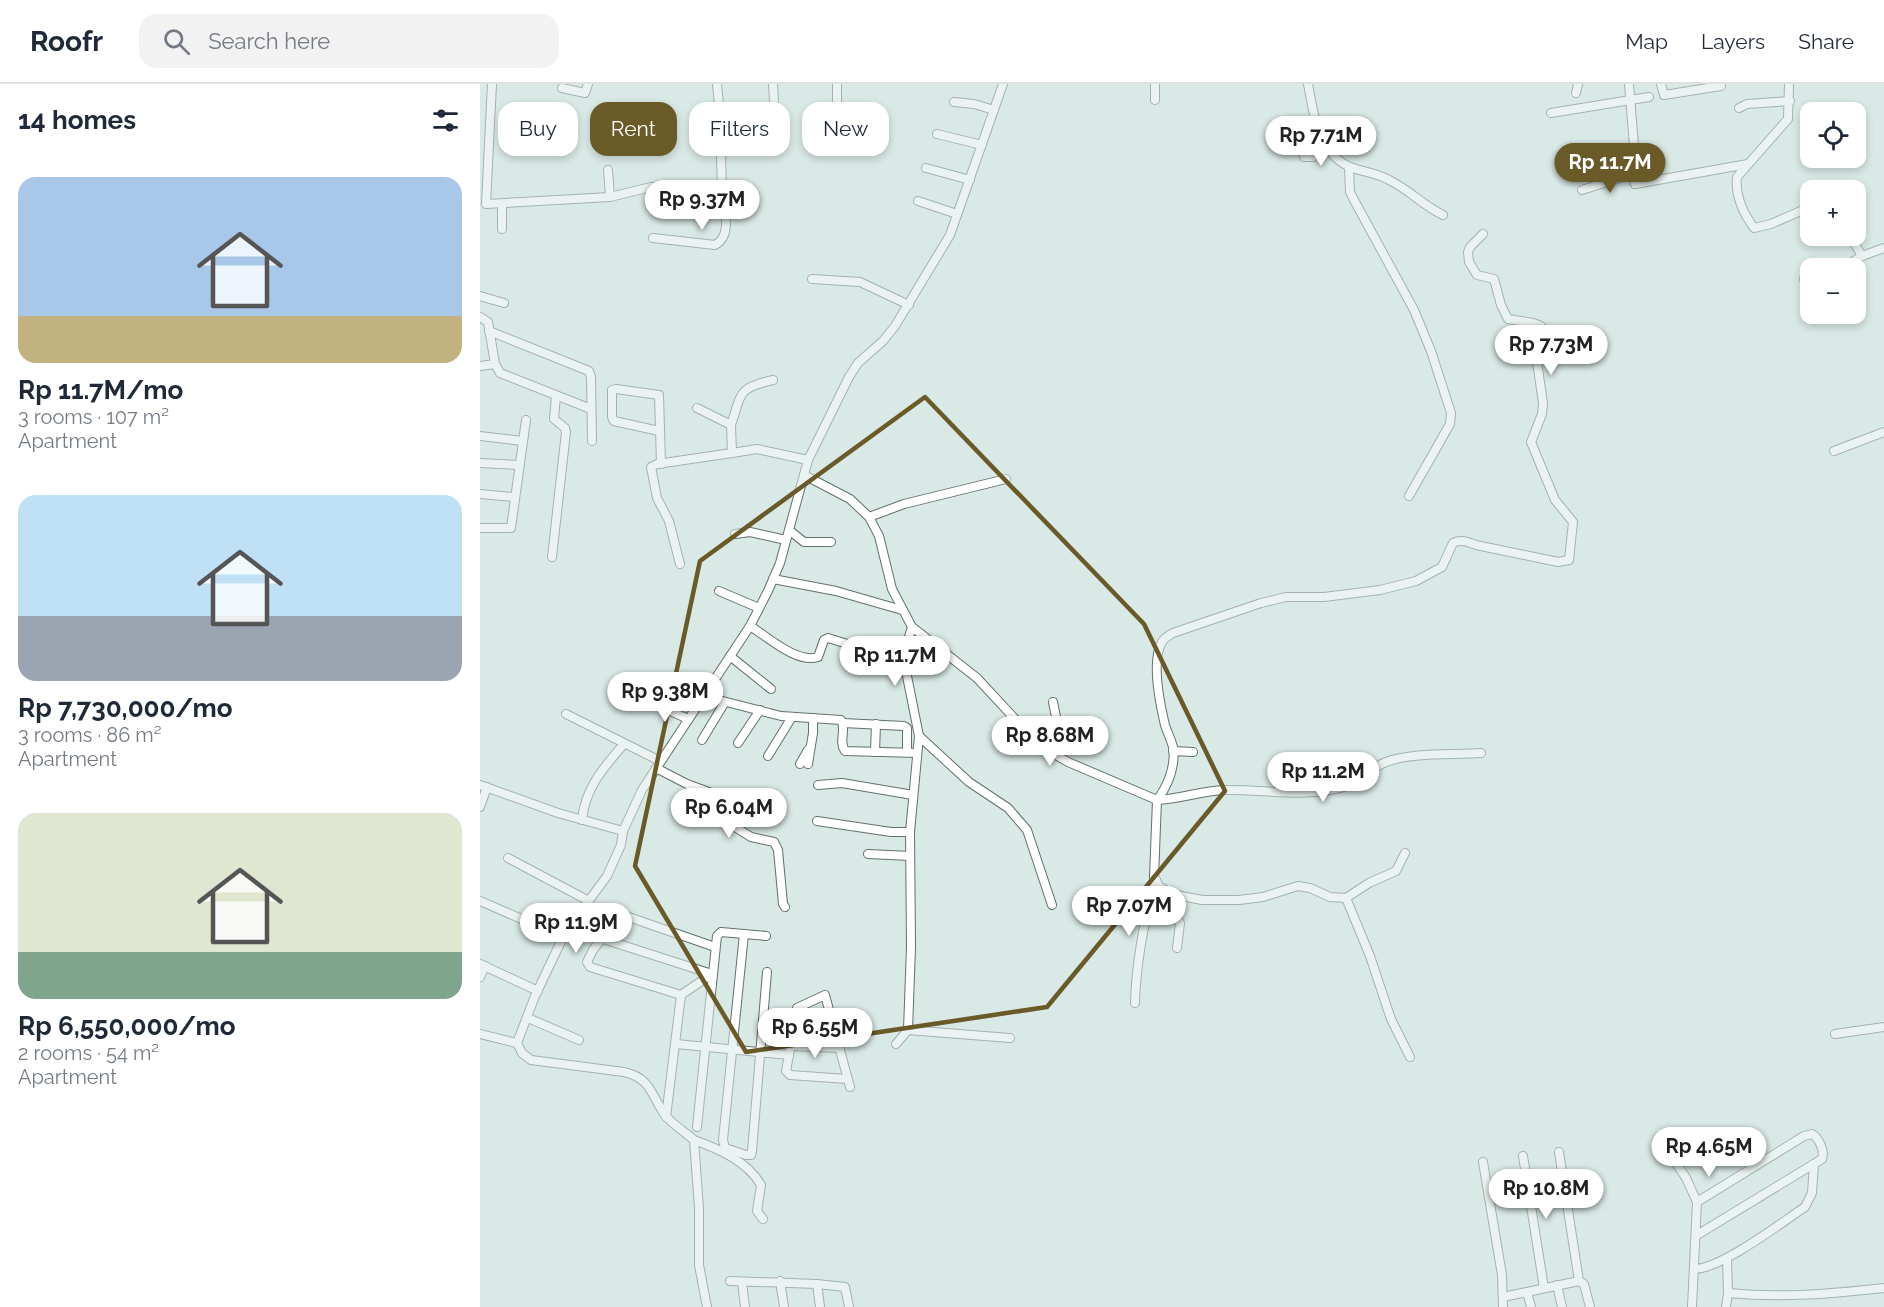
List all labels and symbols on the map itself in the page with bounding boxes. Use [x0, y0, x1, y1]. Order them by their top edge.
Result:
pin: Rp 7.71M [1259, 116, 1383, 167]
pin: Rp 11.7M [1548, 143, 1672, 194]
pin: Rp 9.37M [640, 180, 764, 231]
pin: Rp 7.73M [1489, 325, 1613, 376]
pin: Rp 11.7M [833, 636, 957, 687]
pin: Rp 9.38M [603, 672, 727, 723]
pin: Rp 8.68M [988, 716, 1112, 767]
pin: Rp 11.2M [1261, 752, 1385, 803]
pin: Rp 6.04M [667, 788, 791, 839]
pin: Rp 7.07M [1067, 886, 1191, 937]
pin: Rp 11.9M [514, 903, 638, 954]
pin: Rp 6.55M [753, 1008, 877, 1059]
pin: Rp 4.65M [1647, 1127, 1771, 1178]
pin: Rp 10.8M [1484, 1169, 1608, 1220]

